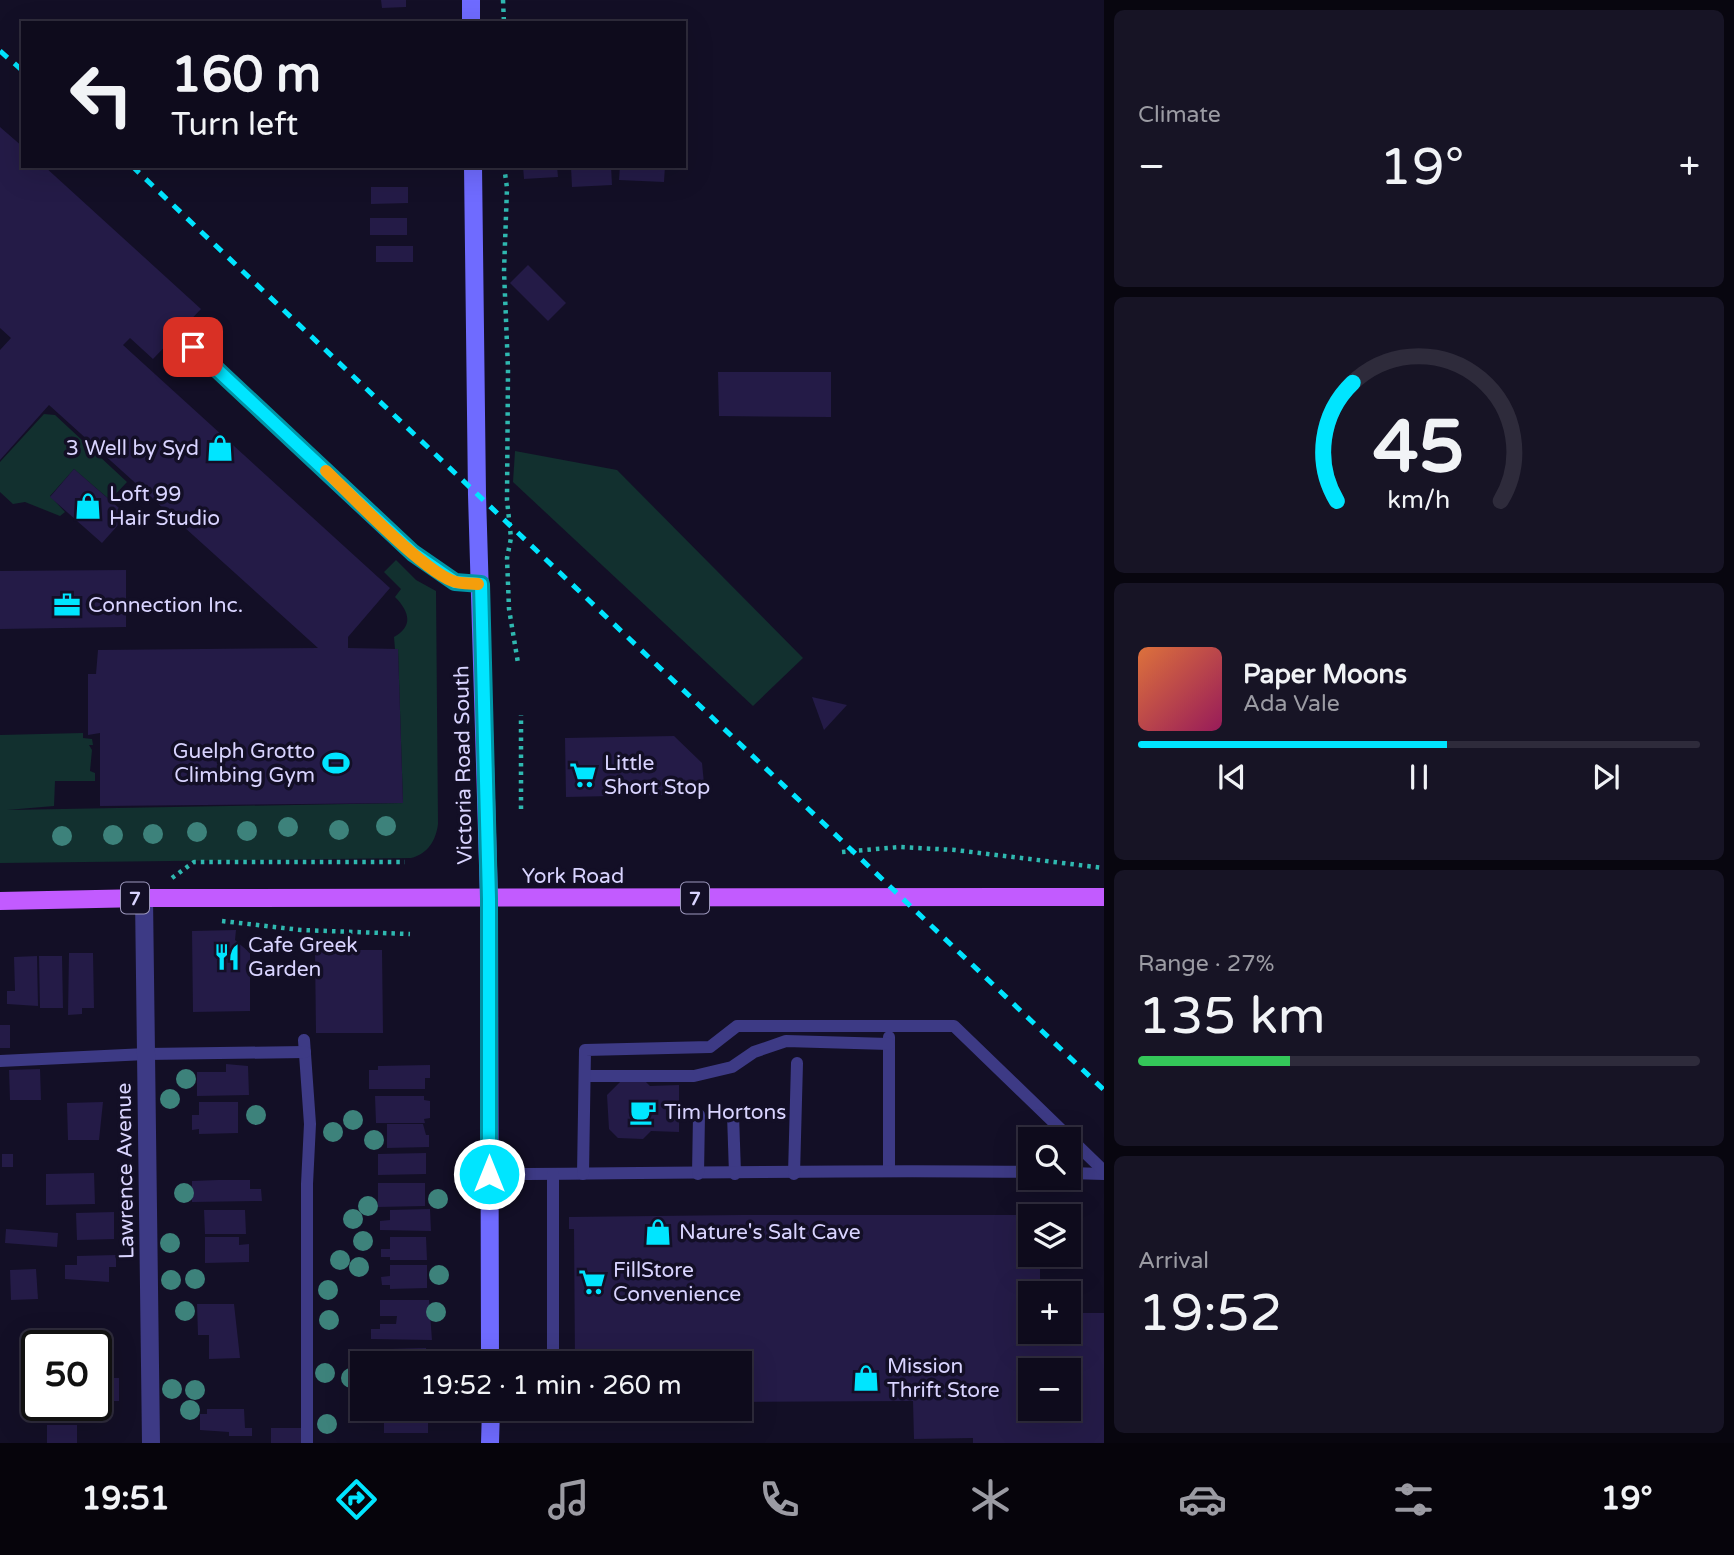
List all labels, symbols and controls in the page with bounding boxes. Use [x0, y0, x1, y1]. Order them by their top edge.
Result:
text: 160 m [171, 46, 321, 105]
icon: left [56, 49, 147, 140]
text: Climate [1138, 101, 1221, 129]
text: Turn left [171, 106, 298, 144]
text: 19° [1379, 136, 1464, 199]
text: − [1138, 144, 1165, 190]
text: + [1679, 144, 1700, 190]
pin [163, 317, 223, 377]
icon: arrive [174, 328, 212, 366]
text: 45 [1373, 404, 1465, 492]
shop icon: 3 Well by Syd [205, 433, 235, 463]
place label: 3 Well by Syd [66, 436, 199, 461]
place label: Loft 99 Hair Studio [109, 482, 220, 531]
text: km/h [1388, 485, 1450, 515]
shop icon: Loft 99 Hair Studio [73, 491, 103, 521]
office icon: Connection Inc. [52, 590, 82, 620]
place label: Connection Inc. [88, 593, 243, 618]
text: Paper Moons [1243, 659, 1407, 690]
street label: Victoria Road South [449, 665, 478, 865]
text: Ada Vale [1243, 690, 1340, 718]
place label: Guelph Grotto Climbing Gym [173, 739, 315, 788]
sports icon: Guelph Grotto Climbing Gym [321, 748, 351, 778]
place label: Little Short Stop [604, 751, 710, 800]
icon: previous [1213, 758, 1251, 796]
icon: pause [1400, 758, 1438, 796]
icon: next [1587, 758, 1625, 796]
supermarket icon: Little Short Stop [568, 760, 598, 790]
street label: York Road [522, 864, 624, 889]
road number: 7 [121, 882, 149, 914]
road number: 7 [681, 882, 709, 914]
place label: Cafe Greek Garden [248, 933, 358, 982]
restaurant icon: Cafe Greek Garden [212, 942, 242, 972]
text: Range · 27% [1138, 950, 1274, 978]
text: 135 km [1138, 985, 1326, 1048]
street label: Lawrence Avenue [111, 1082, 140, 1259]
cafe icon: Tim Hortons [628, 1097, 658, 1127]
place label: Tim Hortons [664, 1100, 786, 1125]
map controls [1018, 1127, 1081, 1421]
button: search [1018, 1127, 1081, 1190]
position arrow [452, 1137, 526, 1211]
button: layers [1018, 1204, 1081, 1267]
shop icon: Nature's Salt Cave [643, 1217, 673, 1247]
place label: Nature's Salt Cave [679, 1220, 861, 1245]
text: Arrival [1138, 1247, 1209, 1275]
place label: FillStore Convenience [613, 1258, 741, 1307]
supermarket icon: FillStore Convenience [577, 1267, 607, 1297]
button: + [1018, 1281, 1081, 1344]
text: 19:52 [1138, 1282, 1282, 1345]
speed limit sign: 50 [21, 1330, 112, 1421]
place label: Mission Thrift Store [887, 1354, 1000, 1403]
button: − [1018, 1358, 1081, 1421]
shop icon: Mission Thrift Store [851, 1363, 881, 1393]
text: 19:52 · 1 min · 260 m [420, 1370, 682, 1401]
icon: directions [332, 1475, 381, 1524]
icon: music [544, 1475, 593, 1524]
icon: phone [755, 1475, 804, 1524]
icon: climate [966, 1475, 1015, 1524]
icon: car [1178, 1475, 1227, 1524]
icon: filters [1389, 1475, 1438, 1524]
text: 19:51 [81, 1480, 170, 1518]
text: 19° [1600, 1480, 1653, 1518]

